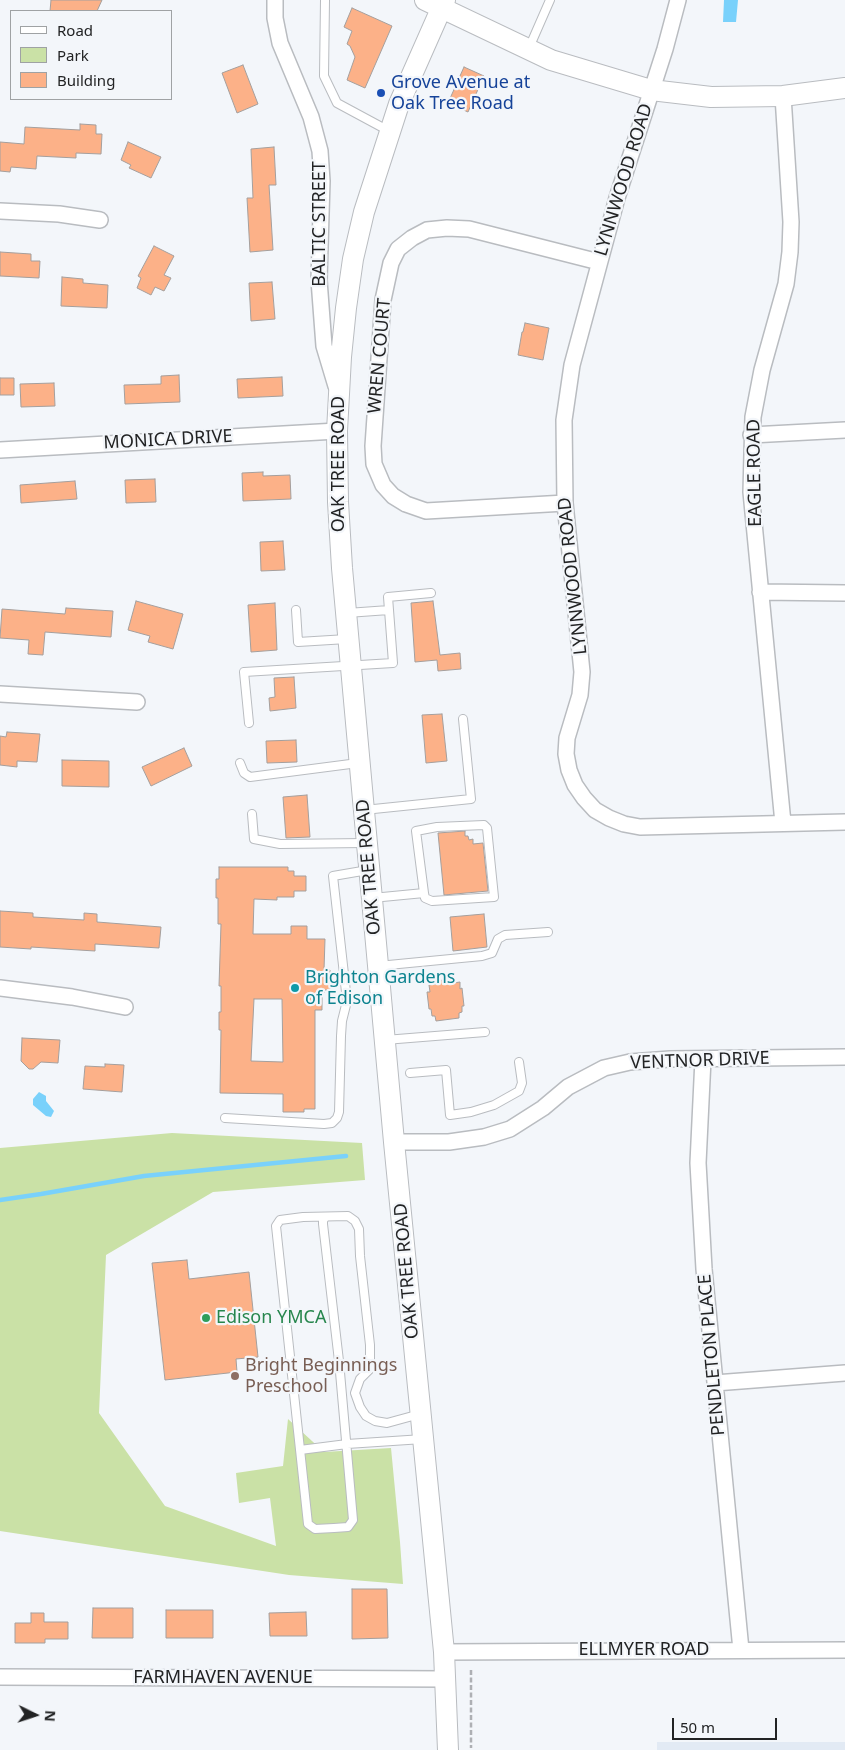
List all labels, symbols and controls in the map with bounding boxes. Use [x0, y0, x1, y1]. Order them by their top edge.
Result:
legend [10, 10, 172, 100]
text: Road [57, 20, 93, 40]
text: Park [57, 45, 89, 65]
text: Building [57, 70, 115, 90]
place label: Grove Avenue at Oak Tree Road [391, 72, 530, 115]
marker: Grove Avenue at Oak Tree Road [375, 87, 387, 99]
street label: LYNNWOOD ROAD [591, 101, 657, 259]
street label: BALTIC STREET [309, 161, 331, 287]
street label: WREN COURT [364, 297, 396, 415]
street label: OAK TREE ROAD [328, 396, 350, 532]
street label: EAGLE ROAD [743, 419, 767, 527]
street label: MONICA DRIVE [103, 426, 233, 454]
street label: LYNNWOOD ROAD [554, 496, 592, 656]
street label: OAK TREE ROAD [352, 798, 386, 936]
place label: Brighton Gardens of Edison [305, 967, 455, 1010]
marker: Brighton Gardens of Edison [289, 982, 301, 994]
street label: VENTNOR DRIVE [630, 1048, 770, 1074]
street label: OAK TREE ROAD [390, 1202, 424, 1340]
street label: PENDLETON PLACE [694, 1273, 730, 1437]
place label: Edison YMCA [216, 1307, 326, 1329]
marker: Edison YMCA [200, 1312, 212, 1324]
place label: Bright Beginnings Preschool [245, 1355, 397, 1398]
marker: Bright Beginnings Preschool [229, 1370, 241, 1382]
street label: ELLMYER ROAD [579, 1639, 709, 1661]
street label: FARMHAVEN AVENUE [133, 1667, 313, 1689]
north arrow [10, 1690, 60, 1740]
scale bar [675, 1708, 780, 1740]
text: N [41, 1710, 60, 1722]
text: 50 m [680, 1717, 715, 1737]

